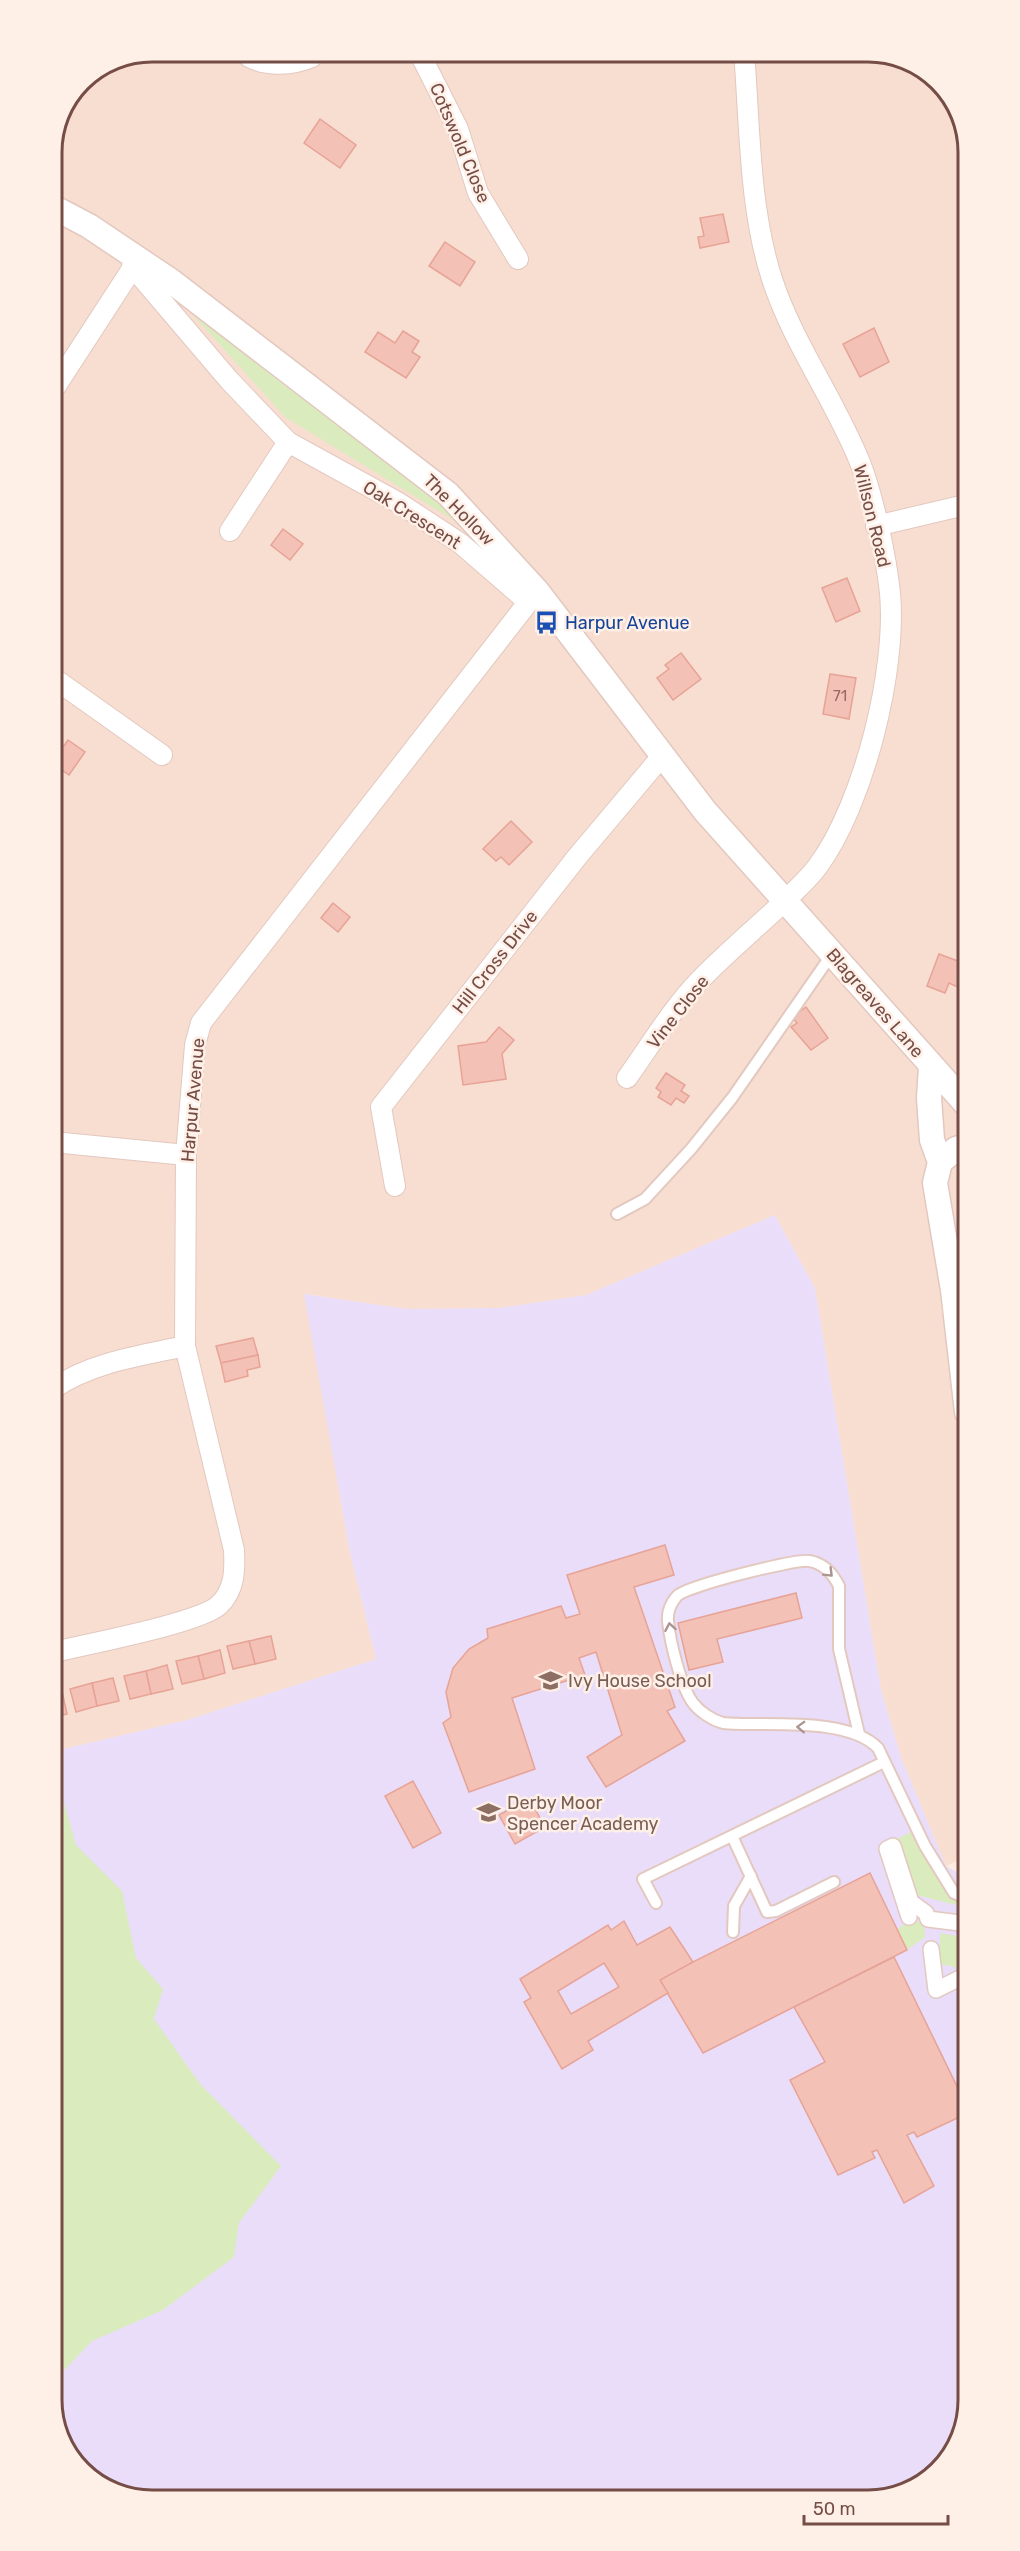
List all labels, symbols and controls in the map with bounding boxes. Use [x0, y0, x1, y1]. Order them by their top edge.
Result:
street label: Cotswold Close [425, 80, 495, 206]
street label: Willson Road [849, 462, 895, 570]
street label: The Hollow [419, 470, 499, 550]
street label: Oak Crescent [359, 476, 465, 554]
bus stop icon: Harpur Avenue [534, 610, 560, 636]
place label: Harpur Avenue [565, 612, 690, 634]
house number: 71 [833, 687, 847, 705]
street label: Hill Cross Drive [448, 906, 542, 1018]
street label: Blagreaves Lane [821, 944, 929, 1062]
street label: Vine Close [642, 971, 714, 1053]
street label: Harpur Avenue [177, 1037, 209, 1163]
one-way arrow [821, 1565, 832, 1576]
one-way arrow [664, 1622, 677, 1632]
school or university icon: Ivy House School [537, 1668, 563, 1694]
place label: Ivy House School [568, 1670, 712, 1692]
one-way arrow [796, 1720, 805, 1733]
place label: Derby Moor Spencer Academy [507, 1792, 659, 1835]
school or university icon: Derby Moor Spencer Academy [476, 1800, 502, 1826]
scale bar [804, 2488, 948, 2526]
text: 50 m [813, 2498, 856, 2520]

